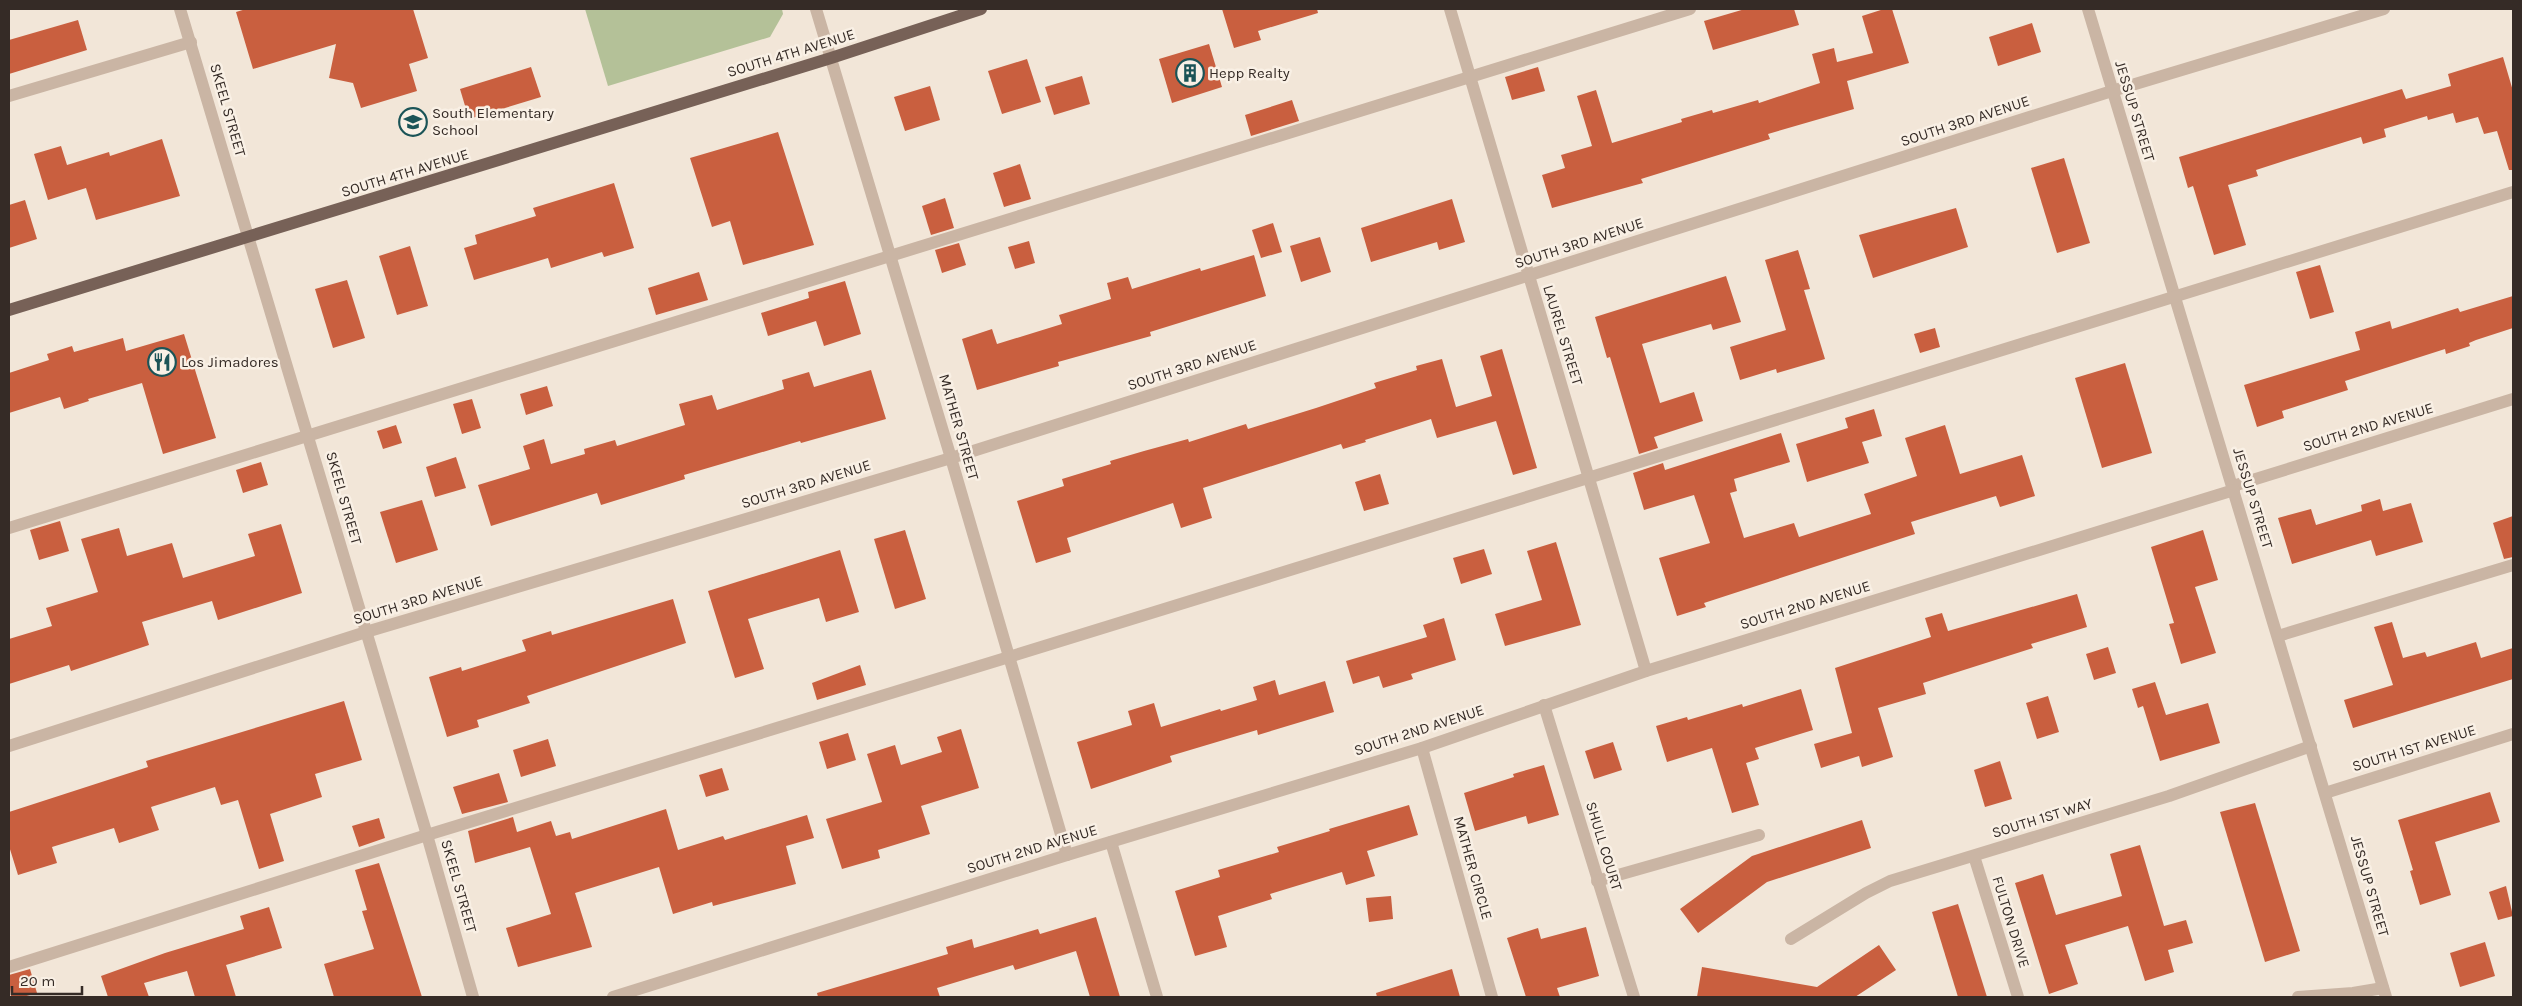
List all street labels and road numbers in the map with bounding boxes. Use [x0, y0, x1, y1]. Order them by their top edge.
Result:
street label: SOUTH 4TH AVENUE [725, 25, 857, 81]
street label: JESSUP STREET [2111, 58, 2159, 164]
street label: SKEEL STREET [206, 61, 250, 159]
street label: SOUTH 3RD AVENUE [1898, 92, 2032, 150]
street label: SOUTH 4TH AVENUE [339, 145, 471, 201]
street label: SOUTH 3RD AVENUE [1512, 214, 1646, 272]
street label: LAUREL STREET [1539, 283, 1587, 388]
street label: SOUTH 3RD AVENUE [1125, 336, 1259, 394]
street label: MATHER STREET [935, 372, 983, 483]
street label: SOUTH 2ND AVENUE [2301, 399, 2435, 455]
street label: JESSUP STREET [2229, 445, 2277, 551]
street label: SKEEL STREET [322, 449, 366, 547]
street label: SOUTH 3RD AVENUE [739, 456, 873, 512]
street label: SOUTH 3RD AVENUE [351, 572, 485, 628]
street label: SOUTH 2ND AVENUE [1738, 577, 1872, 633]
street label: SOUTH 2ND AVENUE [1352, 700, 1486, 760]
street label: SOUTH 1ST AVENUE [2350, 721, 2478, 775]
street label: SOUTH 1ST WAY [1990, 794, 2095, 842]
street label: SHULL COURT [1582, 799, 1626, 893]
street label: MATHER CIRCLE [1450, 814, 1496, 922]
street label: SOUTH 2ND AVENUE [965, 821, 1099, 877]
street label: JESSUP STREET [2347, 833, 2393, 939]
street label: SKEEL STREET [437, 837, 481, 935]
street label: FULTON DRIVE [1988, 874, 2034, 970]

